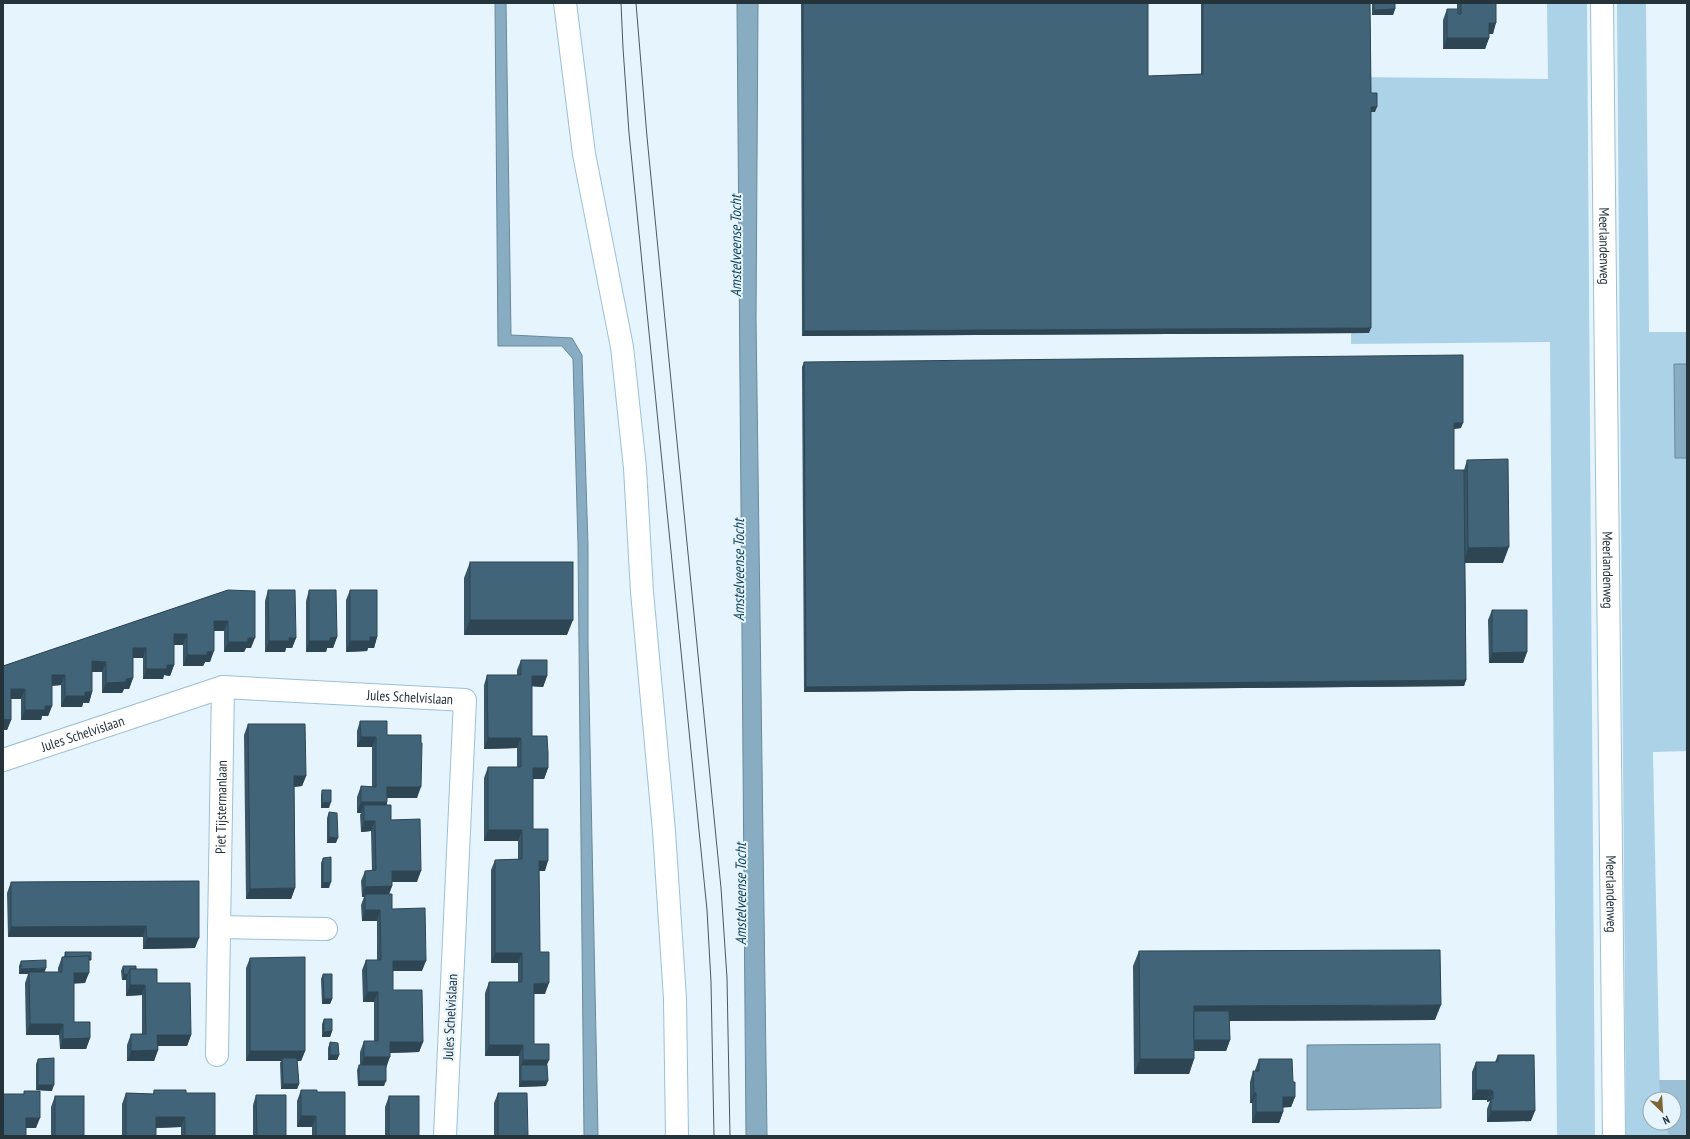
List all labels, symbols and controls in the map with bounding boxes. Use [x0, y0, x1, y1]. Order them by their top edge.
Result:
water label: Amstelveense Tocht [726, 193, 745, 297]
street label: Meerlandenweg [1595, 207, 1614, 285]
water label: Amstelveense Tocht [729, 517, 748, 621]
street label: Meerlandenweg [1599, 531, 1617, 609]
street label: Jules Schelvislaan [365, 686, 454, 708]
street label: Jules Schelvislaan [38, 711, 127, 756]
street label: Piet Tijstermanlaan [211, 760, 231, 854]
water label: Amstelveense Tocht [731, 841, 750, 945]
street label: Meerlandenweg [1602, 855, 1621, 933]
street label: Jules Schelvislaan [439, 973, 461, 1062]
north arrow [1642, 1091, 1682, 1131]
text: N [1661, 1112, 1672, 1128]

